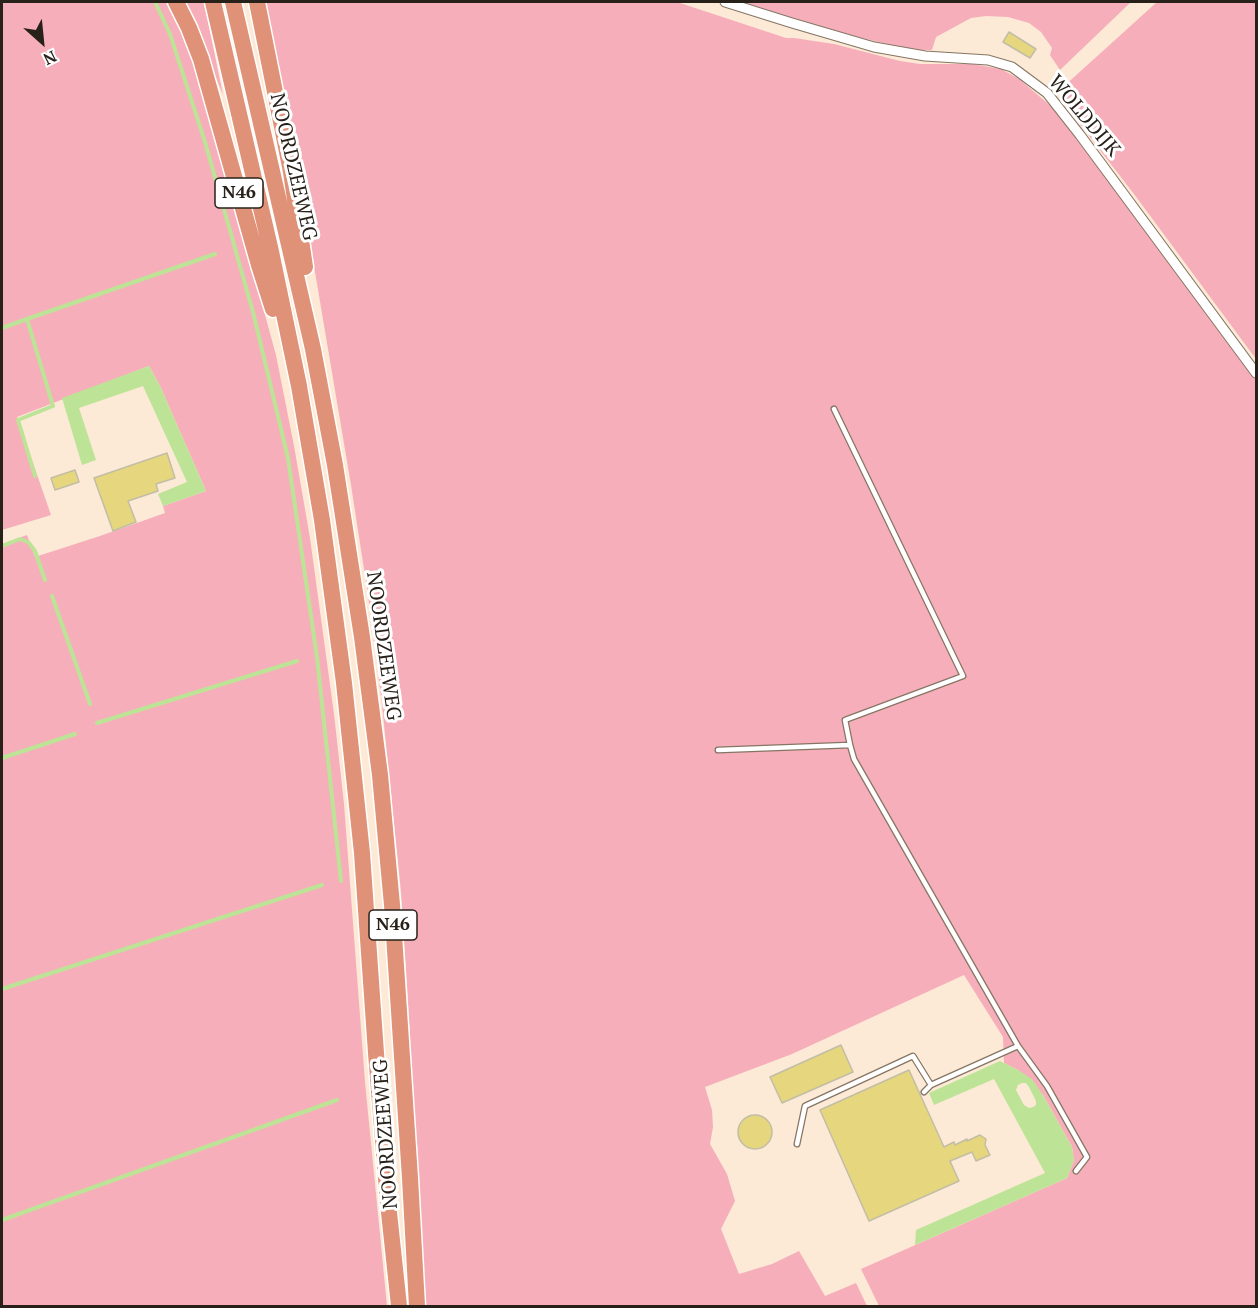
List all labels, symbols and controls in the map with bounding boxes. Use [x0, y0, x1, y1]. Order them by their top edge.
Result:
north arrow [12, 12, 72, 72]
text: N [40, 45, 61, 71]
street label: WOLDDIJK [1043, 70, 1125, 162]
street label: NOORDZEEWEG [264, 91, 322, 243]
road number: N46 [215, 178, 263, 208]
street label: NOORDZEEWEG [361, 570, 405, 722]
road number: N46 [369, 910, 417, 940]
street label: NOORDZEEWEG [369, 1058, 403, 1210]

